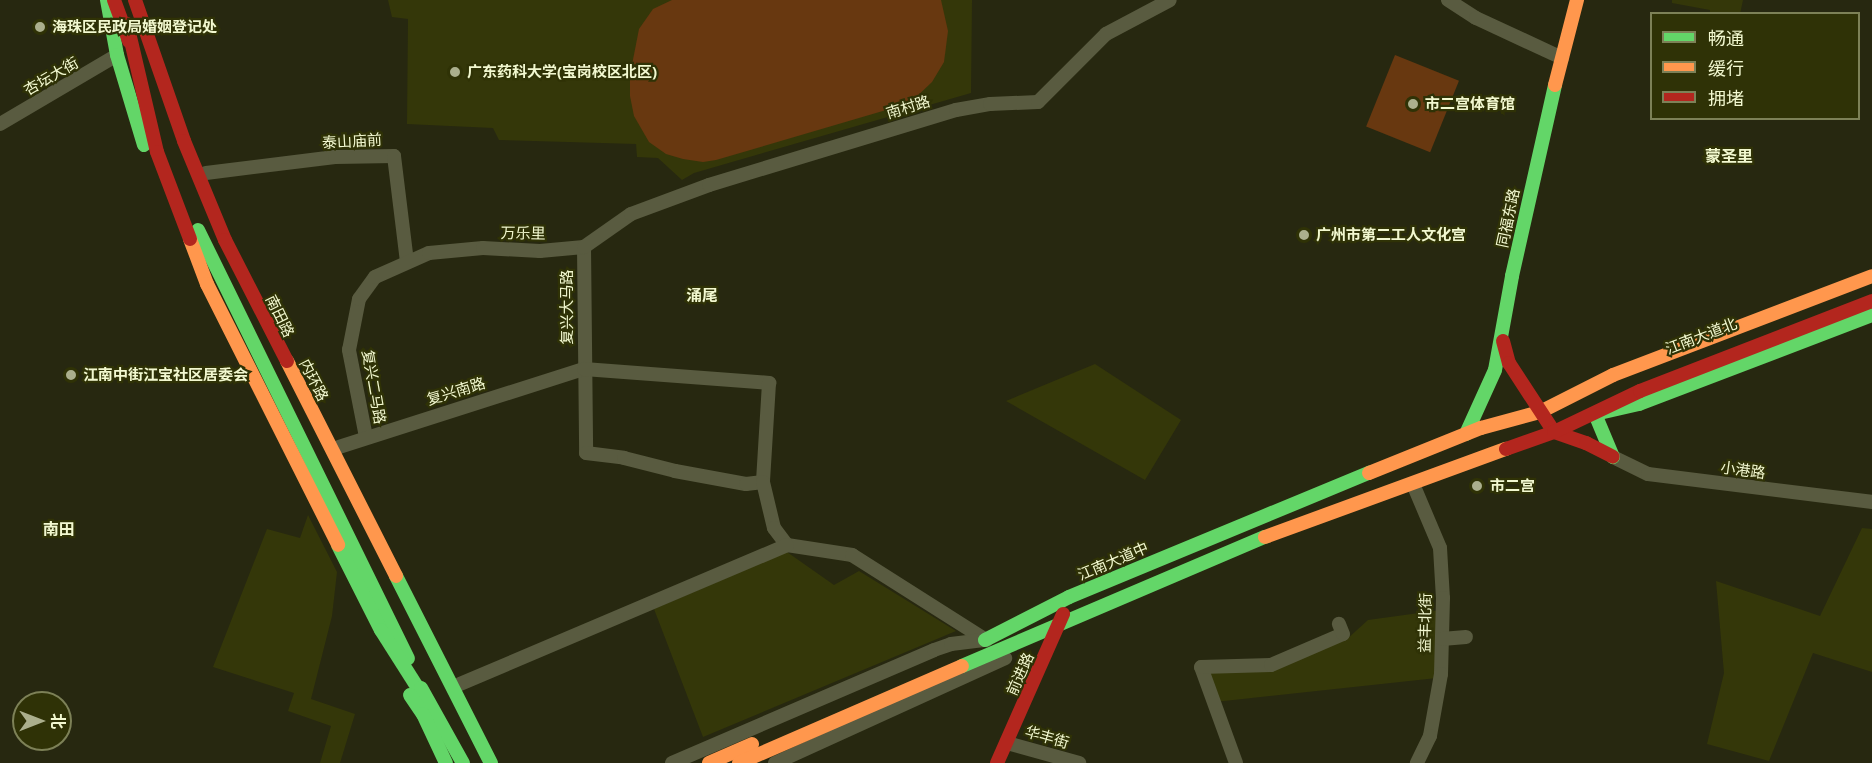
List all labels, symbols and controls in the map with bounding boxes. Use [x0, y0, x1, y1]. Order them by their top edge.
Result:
legend [1650, 12, 1860, 120]
place label: 海珠区民政局婚姻登记处 [52, 18, 217, 36]
marker: 海珠区民政局婚姻登记处 [33, 20, 47, 34]
text: 畅通 [1708, 26, 1744, 50]
street label: 杏坛大街 [21, 53, 81, 99]
text: 缓行 [1708, 56, 1744, 80]
place label: 广东药科大学(宝岗校区北区) [467, 63, 657, 81]
marker: 广东药科大学(宝岗校区北区) [448, 65, 462, 79]
text: 拥堵 [1708, 86, 1744, 110]
street label: 南村路 [884, 92, 932, 122]
place label: 市二宫体育馆 [1425, 95, 1515, 113]
marker: 市二宫体育馆 [1406, 97, 1420, 111]
street label: 泰山庙前 [322, 130, 382, 152]
district label: 蒙圣里 [1705, 146, 1753, 166]
street label: 同福东路 [1493, 187, 1523, 249]
street label: 万乐里 [500, 224, 546, 242]
place label: 广州市第二工人文化宫 [1316, 226, 1466, 244]
marker: 广州市第二工人文化宫 [1297, 228, 1311, 242]
street label: 复兴大马路 [558, 270, 576, 344]
district label: 涌尾 [686, 285, 718, 305]
street label: 南田路 [262, 292, 298, 340]
street label: 江南大道北 [1663, 314, 1739, 358]
street label: 复兴二马路 [359, 349, 389, 425]
street label: 内环路 [296, 356, 332, 404]
place label: 江南中街江宝社区居委会 [83, 366, 248, 384]
marker: 江南中街江宝社区居委会 [64, 368, 78, 382]
street label: 复兴南路 [425, 374, 487, 408]
street label: 小港路 [1719, 458, 1767, 482]
marker: 市二宫 [1468, 477, 1486, 495]
place label: 市二宫 [1490, 477, 1535, 495]
district label: 南田 [43, 519, 75, 539]
street label: 江南大道中 [1075, 538, 1151, 584]
street label: 益丰北街 [1415, 593, 1435, 653]
street label: 前进路 [1003, 650, 1037, 698]
north arrow [12, 691, 72, 751]
text: 北 [47, 713, 69, 729]
street label: 华丰街 [1023, 722, 1071, 752]

